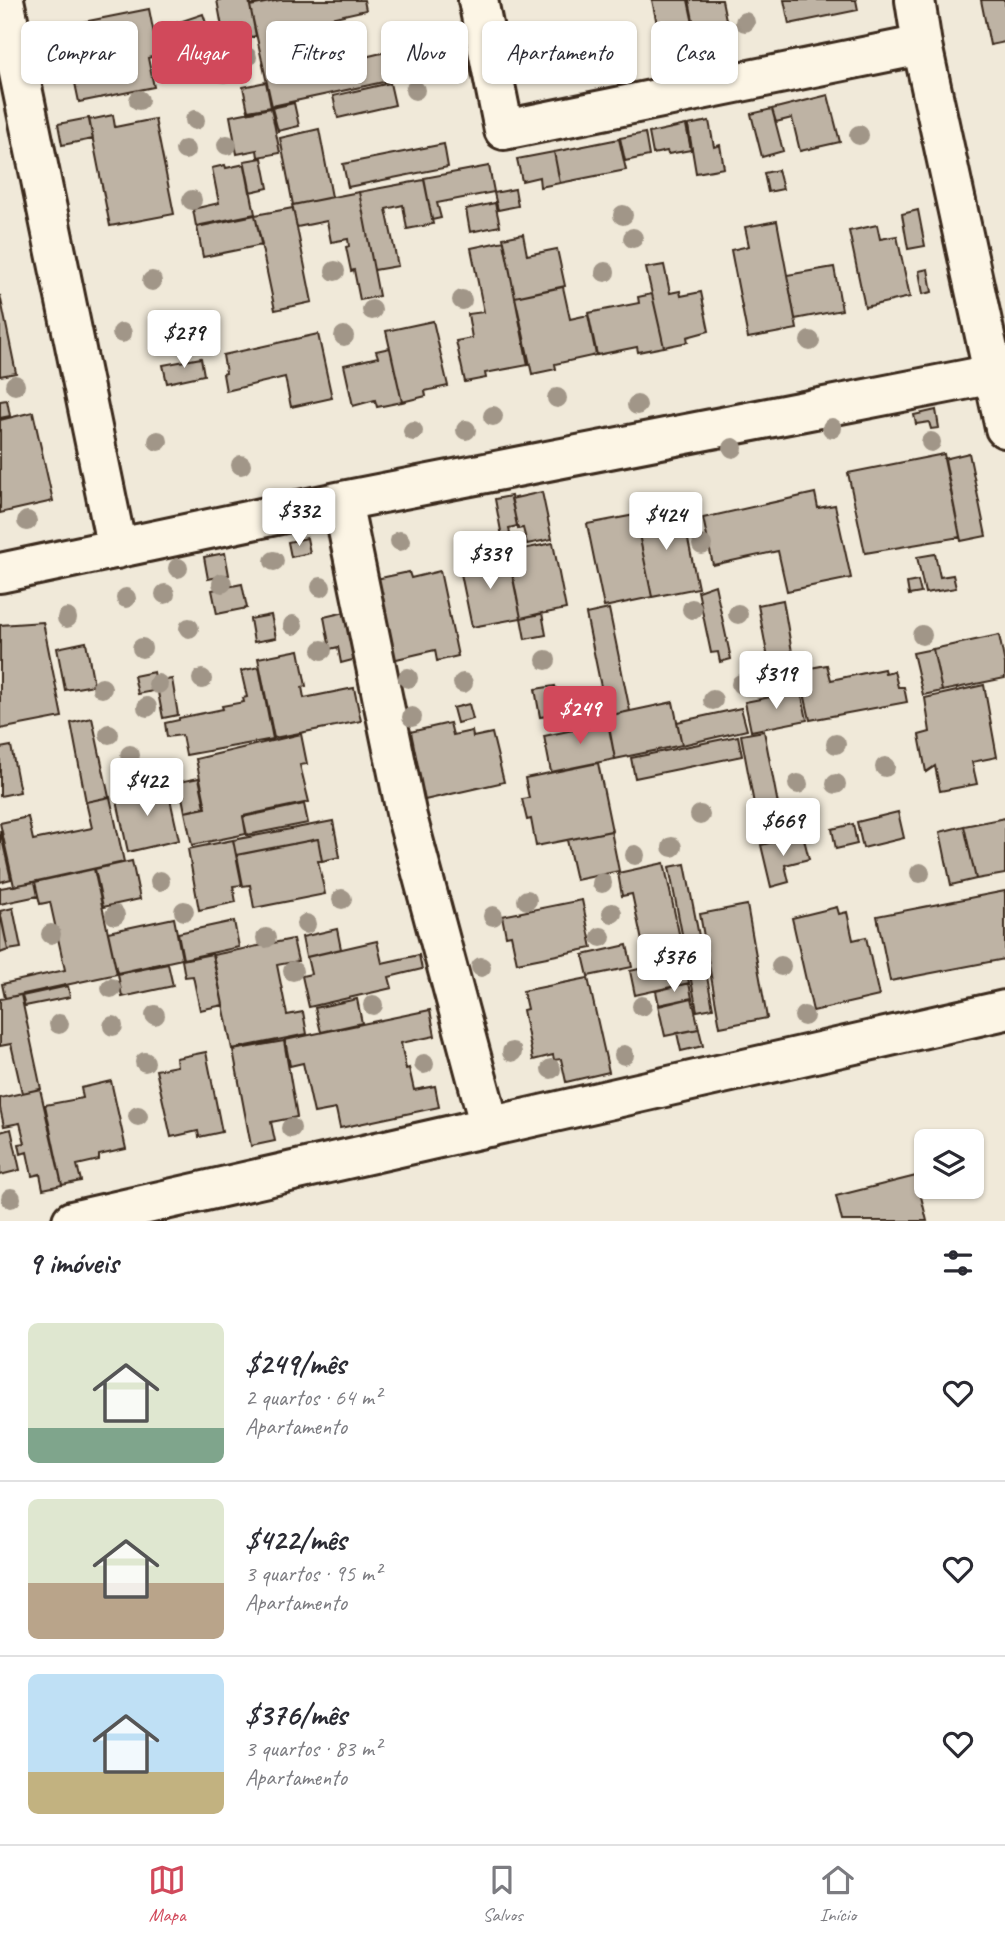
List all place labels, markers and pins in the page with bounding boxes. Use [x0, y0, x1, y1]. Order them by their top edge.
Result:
pin: $279 [143, 310, 225, 370]
pin: $332 [258, 489, 340, 548]
pin: $424 [625, 492, 707, 552]
pin: $339 [449, 532, 531, 591]
pin: $319 [735, 652, 817, 711]
pin: $249 [539, 686, 621, 746]
pin: $422 [106, 758, 188, 818]
pin: $669 [742, 798, 824, 858]
pin: $376 [633, 934, 715, 994]

